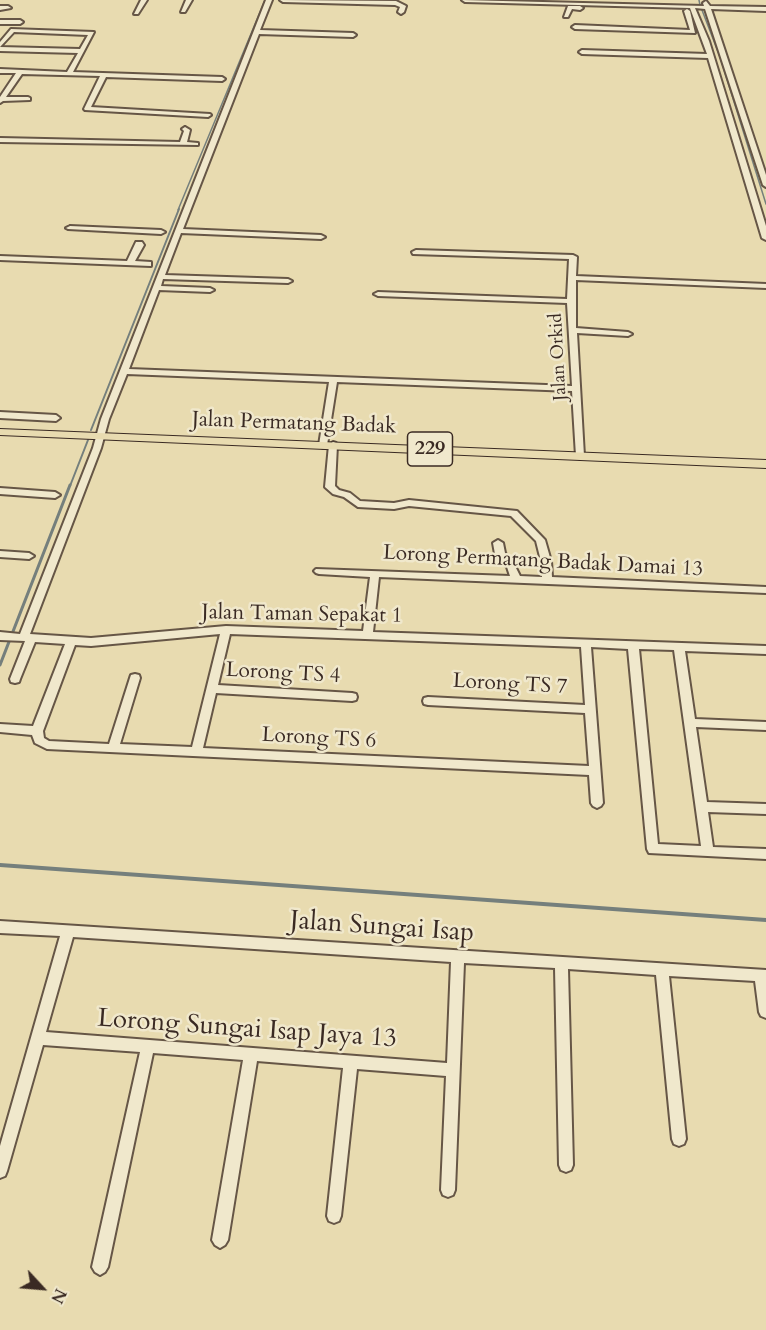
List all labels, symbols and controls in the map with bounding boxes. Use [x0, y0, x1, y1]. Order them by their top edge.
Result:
street label: Jalan Orkid [546, 313, 572, 401]
street label: Jalan Permatang Badak [191, 408, 397, 440]
road number: 229 [408, 432, 452, 466]
street label: Lorong Permatang Badak Damai 13 [382, 541, 704, 583]
street label: Jalan Taman Sepakat 1 [201, 601, 403, 629]
street label: Lorong TS 4 [225, 658, 341, 690]
street label: Lorong TS 7 [452, 669, 568, 701]
street label: Lorong TS 6 [261, 723, 377, 755]
street label: Jalan Sungai Isap [289, 906, 475, 950]
street label: Lorong Sungai Isap Jaya 13 [96, 1004, 398, 1056]
north arrow [12, 1258, 72, 1318]
text: N [45, 1285, 71, 1307]

